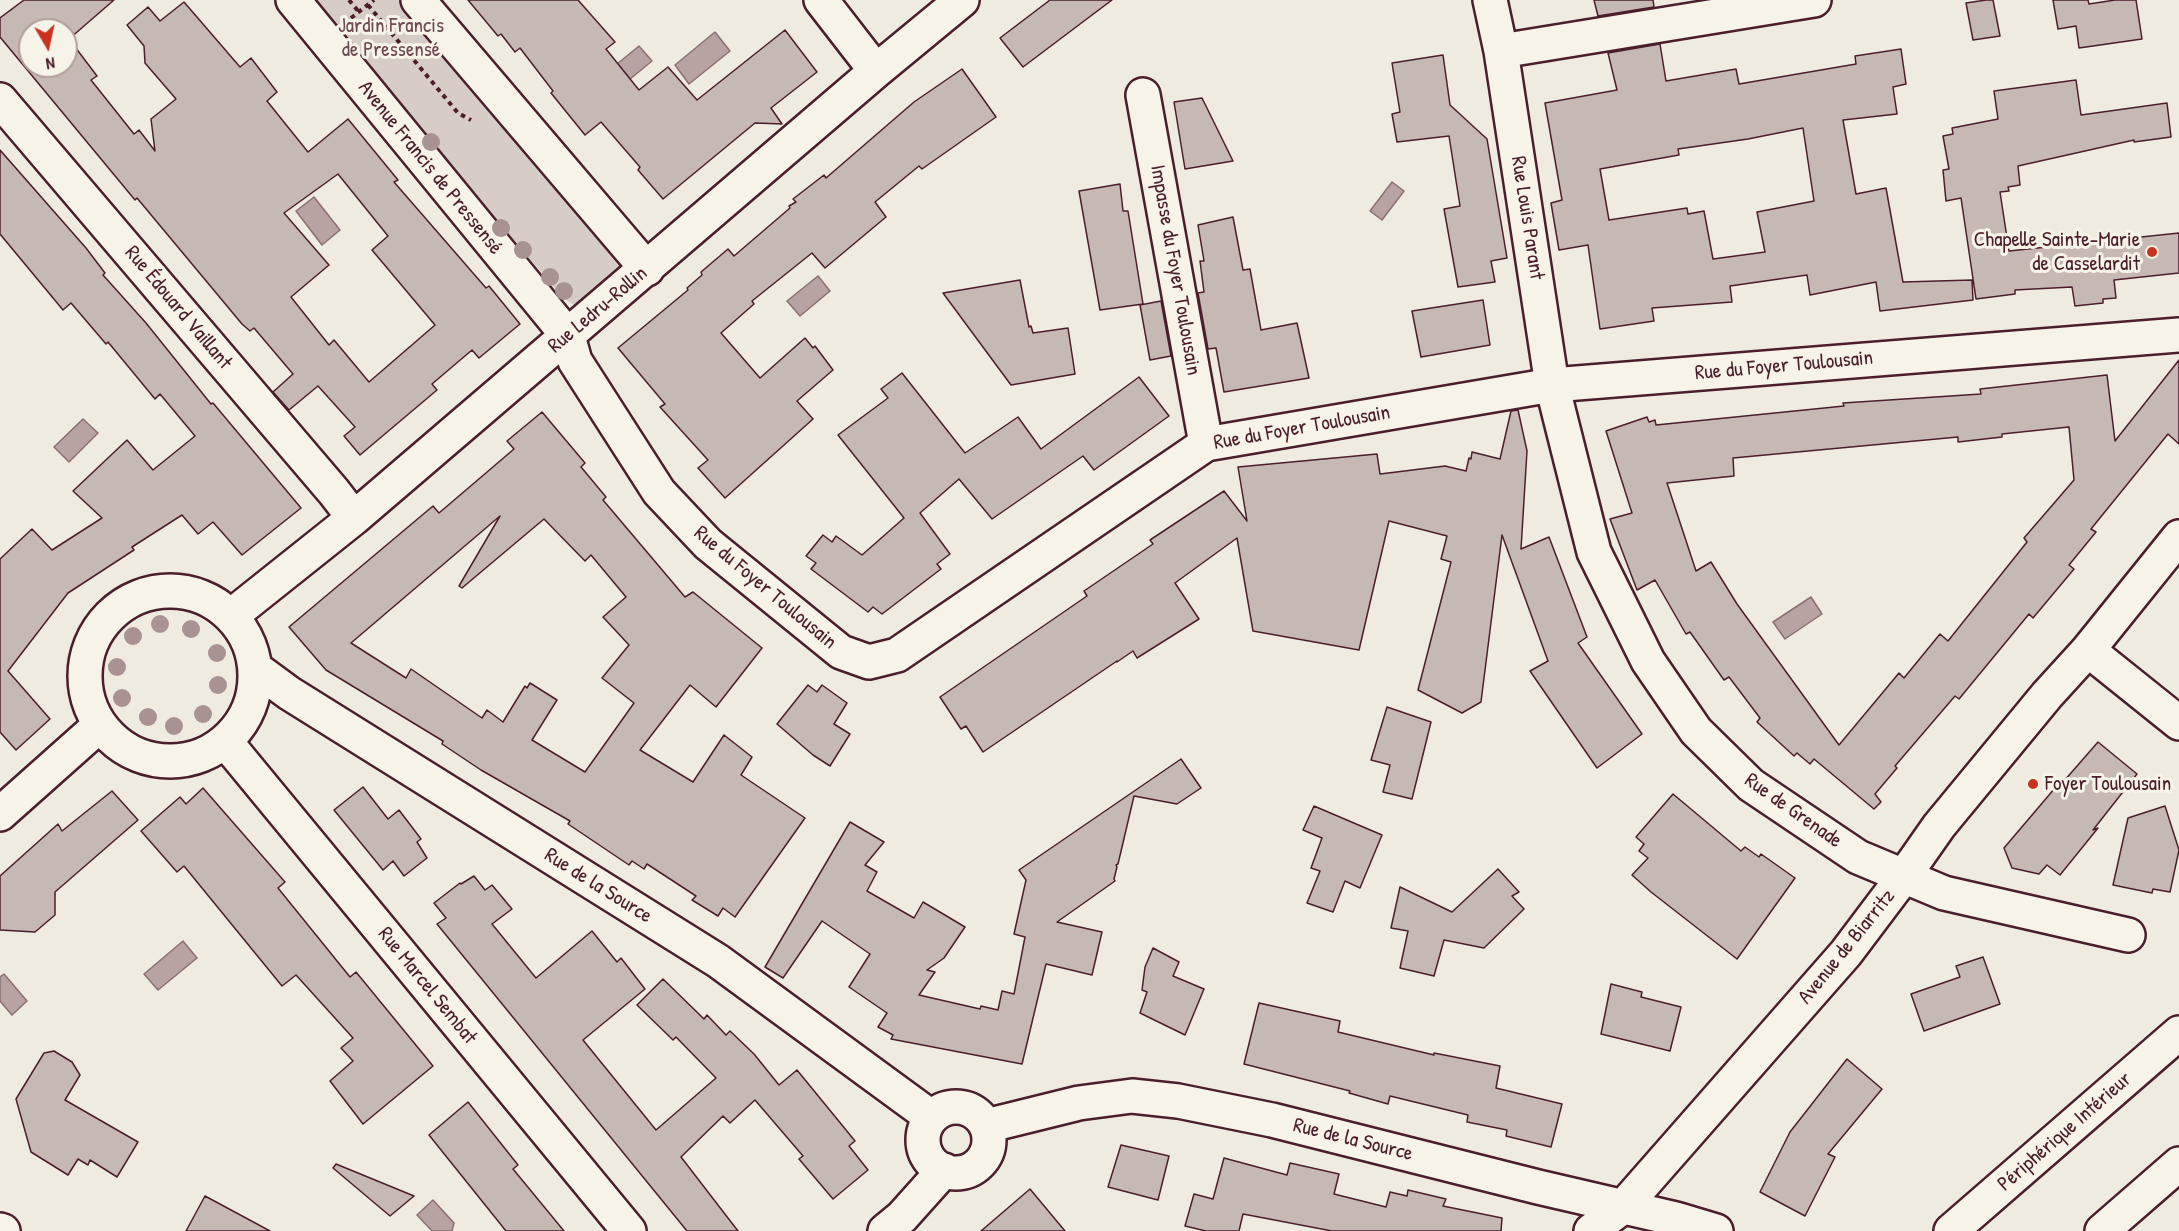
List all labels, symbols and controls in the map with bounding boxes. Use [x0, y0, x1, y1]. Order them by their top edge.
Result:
park label: Jardin Francis de Pressensé [338, 13, 444, 63]
north arrow [18, 18, 78, 78]
text: N [45, 52, 56, 75]
street label: Avenue Francis de Pressensé [352, 76, 508, 260]
street label: Rue Louis Parant [1505, 154, 1549, 282]
street label: Impasse du Foyer Toulousain [1144, 163, 1206, 377]
place label: Chapelle Sainte-Marie de Casselardit [1974, 227, 2140, 277]
street label: Rue Édouard Vaillant [119, 241, 237, 375]
marker: Chapelle Sainte-Marie de Casselardit [2145, 245, 2159, 259]
street label: Rue Ledru-Rollin [543, 261, 653, 359]
street label: Rue du Foyer Toulousain [1694, 346, 1874, 386]
street label: Rue du Foyer Toulousain [1212, 400, 1392, 456]
street label: Rue du Foyer Toulousain [688, 521, 842, 655]
street label: Rue de Grenade [1739, 768, 1847, 854]
place label: Foyer Toulousain [2045, 771, 2171, 797]
marker: Foyer Toulousain [2026, 777, 2040, 791]
street label: Rue de la Source [539, 843, 657, 929]
street label: Avenue de Biarritz [1793, 885, 1901, 1009]
street label: Rue Marcel Sembat [372, 922, 482, 1050]
street label: Périphérique Intérieur [1993, 1067, 2137, 1197]
street label: Rue de la Source [1291, 1113, 1415, 1167]

